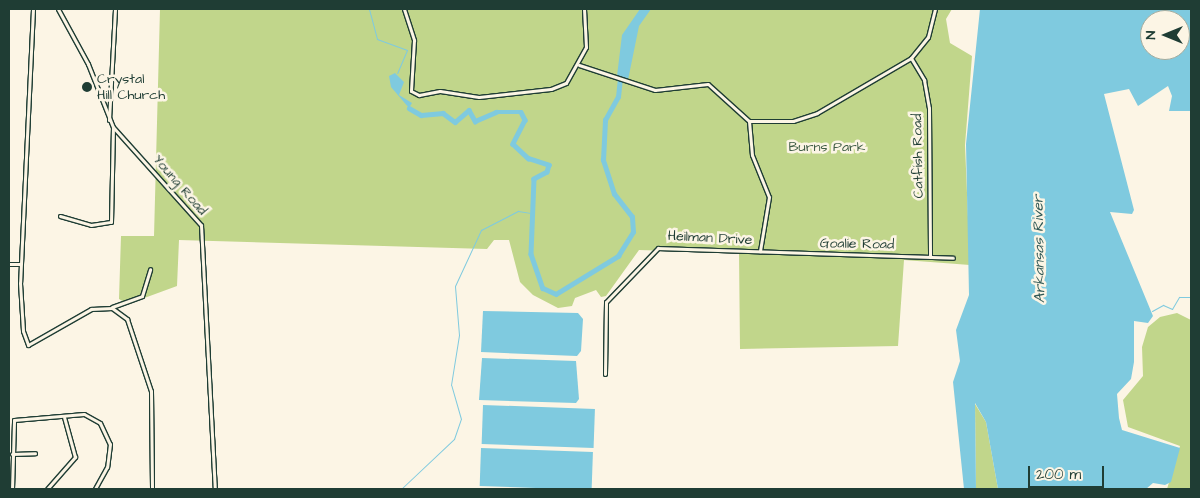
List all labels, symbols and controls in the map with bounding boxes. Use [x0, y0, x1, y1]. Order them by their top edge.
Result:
north arrow [1140, 10, 1190, 60]
text: N [1141, 31, 1161, 39]
place label: Crystal Hill Church [97, 71, 165, 104]
marker: Crystal Hill Church [81, 81, 93, 93]
street label: Catfish Road [909, 113, 927, 199]
park label: Burns Park [789, 139, 865, 155]
street label: Young Road [149, 151, 211, 219]
water label: Arkansas River [1029, 195, 1049, 303]
street label: Heilman Drive [667, 227, 753, 249]
street label: Goalie Road [820, 235, 894, 253]
scale bar [1030, 456, 1106, 488]
text: 200 m [1036, 464, 1081, 485]

